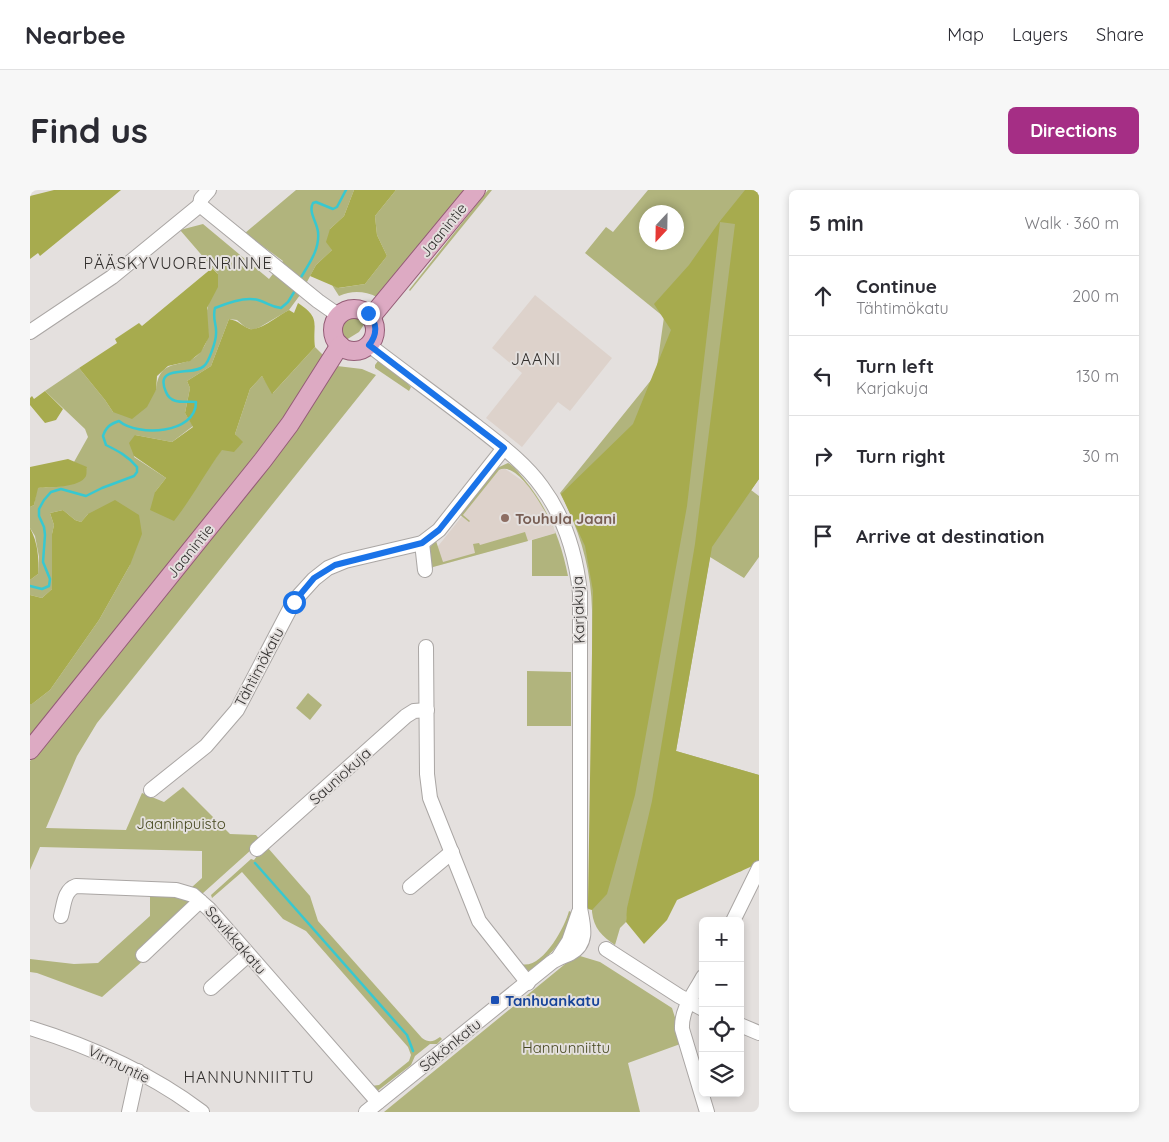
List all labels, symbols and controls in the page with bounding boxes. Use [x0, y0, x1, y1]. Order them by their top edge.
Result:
text: Nearbee [25, 20, 126, 50]
text: Map [947, 23, 984, 46]
text: Layers [1012, 23, 1068, 46]
text: Share [1096, 23, 1144, 46]
button: Directions [1008, 107, 1139, 154]
text: Find us [30, 108, 148, 152]
street label: Jaanintie [415, 199, 471, 261]
north arrow [639, 205, 684, 250]
text: 5 min [809, 210, 864, 236]
text: Walk · 360 m [1024, 213, 1119, 233]
district label: PÄÄSKYVUORENRINNE [83, 253, 273, 273]
text: Continue [856, 274, 937, 298]
icon: ahead [809, 282, 837, 310]
text: 200 m [1072, 286, 1119, 306]
text: Tähtimökatu [856, 298, 949, 318]
route end [357, 302, 380, 325]
district label: JAANI [511, 349, 561, 369]
text: Turn left [856, 354, 934, 378]
icon: left [809, 362, 837, 390]
text: 130 m [1076, 366, 1119, 386]
text: Karjakuja [856, 378, 928, 398]
icon: right [809, 442, 837, 470]
text: Turn right [856, 444, 945, 468]
text: 30 m [1082, 446, 1119, 466]
place label: Touhula Jaani [515, 509, 616, 528]
marker: Touhula Jaani [499, 512, 511, 524]
street label: Jaanintie [162, 520, 218, 582]
icon: arrive [809, 522, 837, 550]
text: Arrive at destination [856, 524, 1045, 548]
street label: Karjakuja [567, 576, 589, 644]
route start [283, 591, 306, 614]
street label: Tähtimökatu [230, 624, 288, 710]
street label: Sauniokuja [305, 743, 375, 809]
park label: Jaaninpuisto [136, 814, 226, 833]
street label: Savikkakatu [201, 902, 271, 978]
map controls [699, 917, 744, 1097]
button: + [699, 917, 744, 962]
button: − [699, 962, 744, 1007]
place label: Tanhuankatu [505, 991, 600, 1010]
marker: Tanhuankatu [489, 994, 501, 1006]
button: locate [699, 1007, 744, 1052]
street label: Säkönkatu [415, 1014, 485, 1076]
park label: Hannunniittu [522, 1038, 610, 1057]
street label: Virmuntie [85, 1041, 153, 1087]
button: layers [699, 1052, 744, 1097]
district label: HANNUNNIITTU [183, 1067, 315, 1087]

